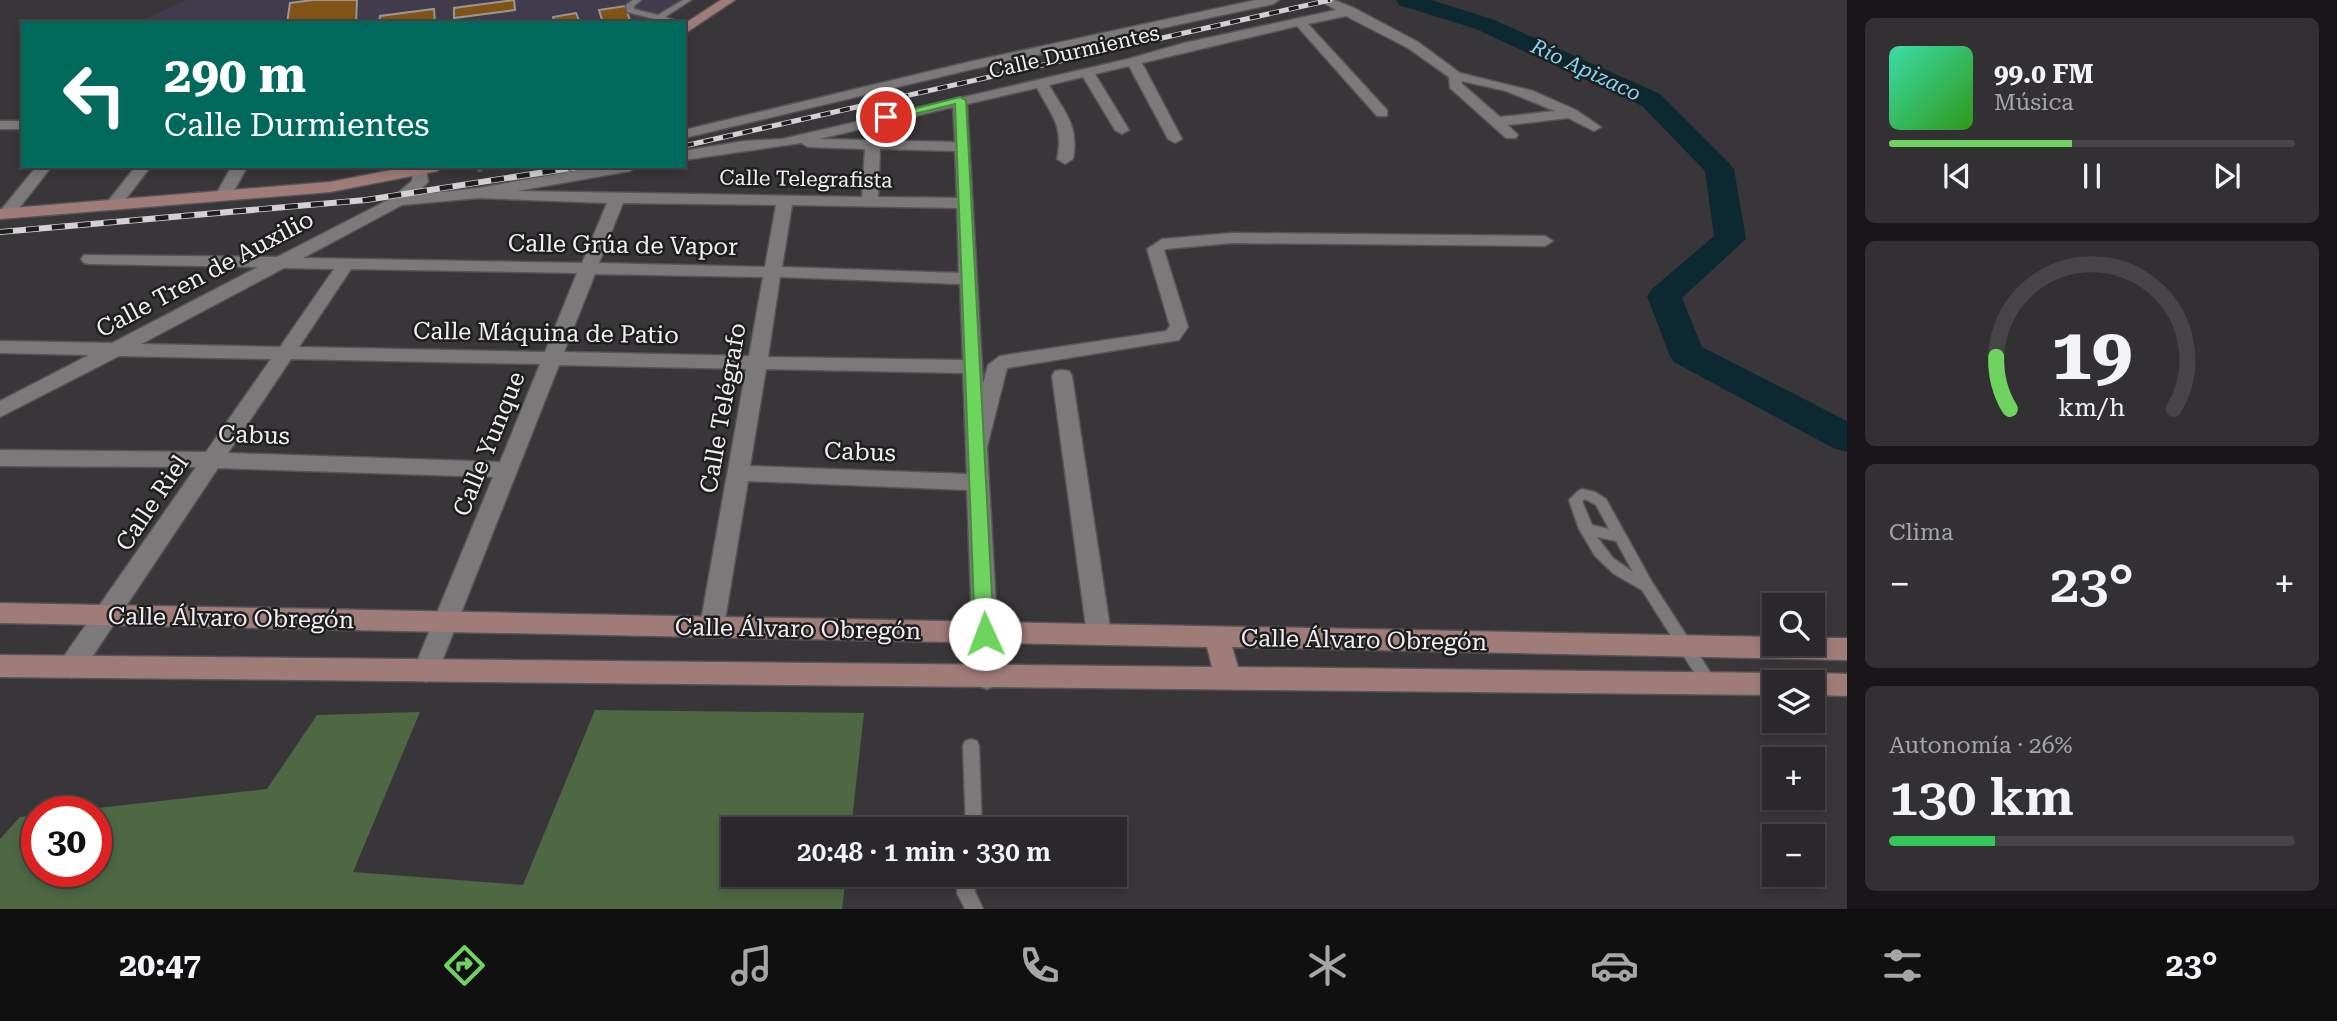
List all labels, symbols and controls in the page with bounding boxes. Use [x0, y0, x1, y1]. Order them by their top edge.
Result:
street label: Calle Durmientes [986, 21, 1162, 83]
water label: Río Apizaco [1526, 34, 1645, 106]
text: 290 m [164, 47, 306, 104]
icon: left [49, 49, 140, 140]
text: 99.0 FM [1994, 59, 2094, 89]
pin [856, 87, 916, 147]
text: Música [1994, 89, 2074, 116]
icon: arrive [867, 98, 905, 136]
text: Calle Durmientes [164, 106, 430, 144]
icon: previous [1938, 157, 1976, 195]
icon: pause [2073, 157, 2111, 195]
icon: next [2208, 157, 2246, 195]
street label: Calle Telegrafista [719, 165, 893, 193]
street label: Calle Tren de Auxilio [92, 205, 318, 343]
street label: Calle Grúa de Vapor [508, 229, 738, 261]
text: 19 [2051, 313, 2133, 398]
street label: Calle Máquina de Patio [413, 317, 679, 349]
street label: Calle Telégrafo [694, 321, 752, 495]
street label: Calle Yunque [447, 368, 531, 520]
text: km/h [2059, 393, 2125, 422]
street label: Cabus [217, 420, 291, 450]
street label: Cabus [823, 437, 897, 467]
street label: Calle Riel [110, 450, 194, 556]
text: Clima [1889, 519, 1953, 546]
text: 23° [2050, 554, 2134, 615]
text: − [1889, 562, 1910, 606]
text: + [2274, 562, 2295, 606]
map controls [1762, 593, 1825, 887]
button: search [1762, 593, 1825, 656]
position arrow [948, 597, 1022, 671]
street label: Calle Álvaro Obregón [108, 601, 354, 634]
street label: Calle Álvaro Obregón [675, 612, 921, 645]
street label: Calle Álvaro Obregón [1241, 623, 1487, 656]
button: layers [1762, 670, 1825, 733]
text: Autonomía · 26% [1889, 732, 2073, 759]
button: + [1762, 747, 1825, 810]
text: 130 km [1889, 767, 2074, 828]
speed limit sign: 30 [21, 796, 112, 887]
button: − [1762, 824, 1825, 887]
text: 20:48 · 1 min · 330 m [797, 837, 1051, 867]
icon: directions [440, 941, 489, 990]
icon: music [727, 941, 776, 990]
icon: phone [1015, 941, 1064, 990]
icon: climate [1303, 941, 1352, 990]
icon: car [1590, 941, 1639, 990]
icon: filters [1878, 941, 1927, 990]
text: 20:47 [119, 946, 201, 984]
text: 23° [2166, 946, 2218, 984]

